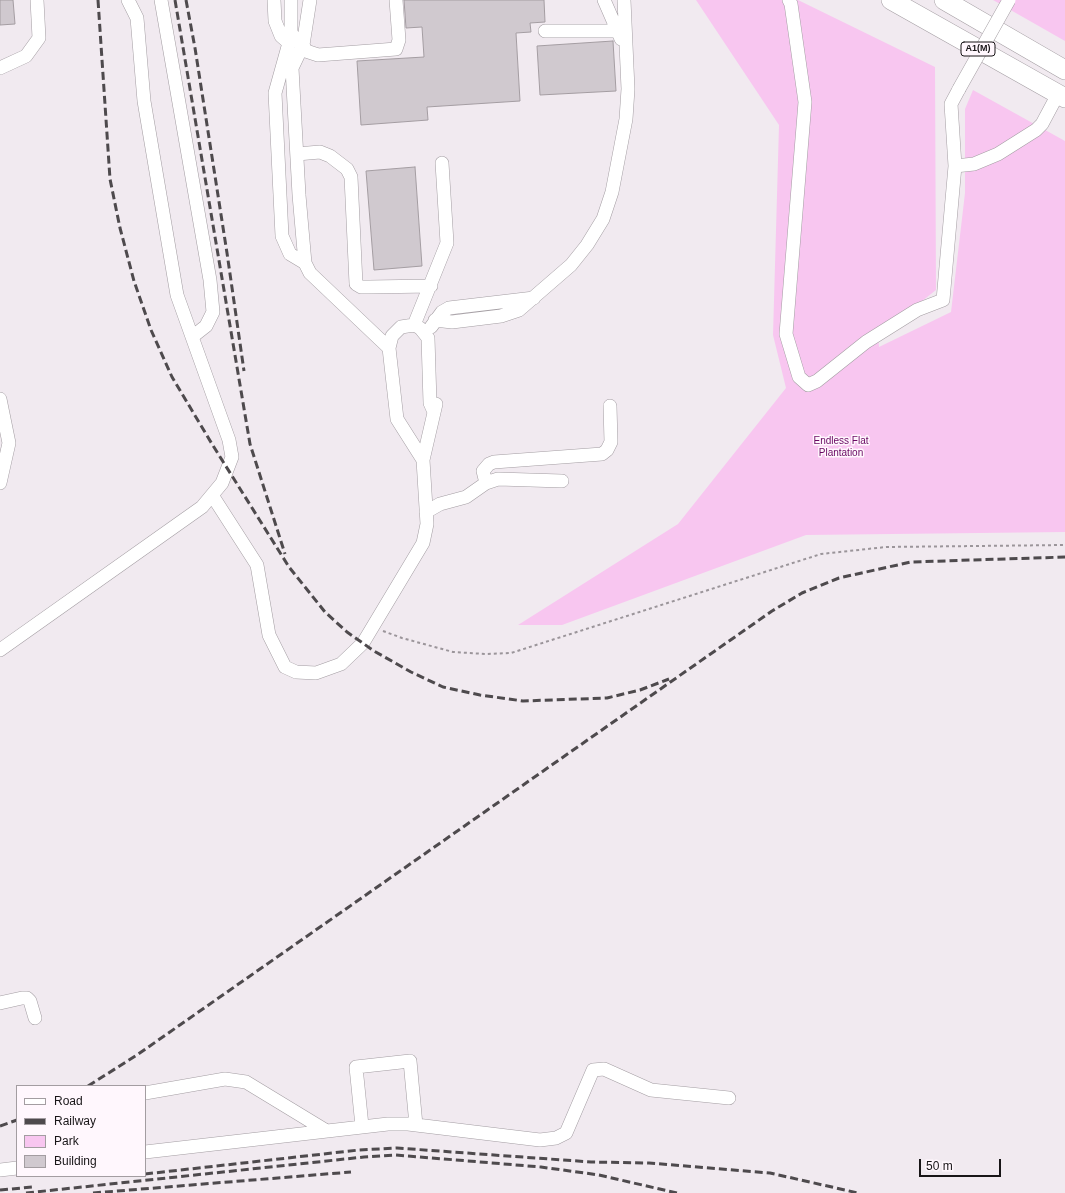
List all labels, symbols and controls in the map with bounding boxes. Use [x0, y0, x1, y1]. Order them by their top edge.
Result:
road number: A1(M) [961, 42, 995, 56]
park label: Endless Flat Plantation [813, 435, 869, 458]
legend [16, 1085, 146, 1177]
text: Road [54, 1094, 83, 1108]
text: Railway [54, 1114, 96, 1128]
text: Park [54, 1134, 79, 1148]
scale bar [921, 1151, 1003, 1177]
text: Building [54, 1154, 97, 1168]
text: 50 m [926, 1159, 953, 1173]

